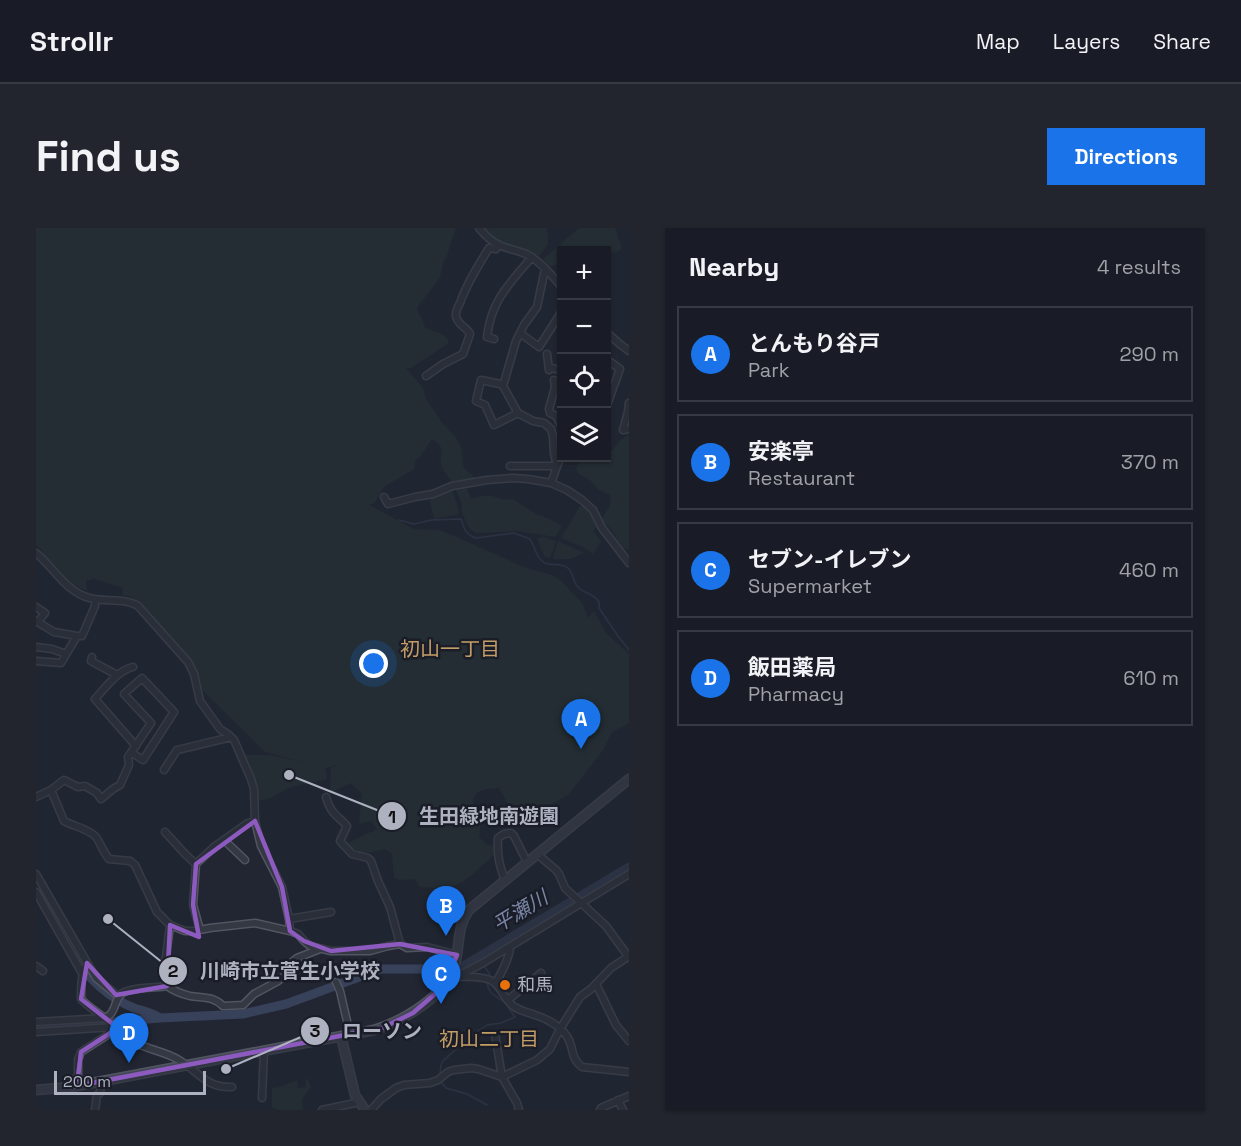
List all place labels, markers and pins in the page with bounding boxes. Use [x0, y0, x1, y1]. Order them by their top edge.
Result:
pin: A [562, 700, 600, 749]
callout: 生田緑地南遊園 [377, 797, 571, 835]
pin: B [426, 886, 466, 936]
callout: 川崎市立菅生小学校 [158, 952, 392, 990]
pin: C [422, 954, 460, 1004]
place label: 和馬 [517, 973, 553, 996]
marker: 和馬 [498, 978, 512, 992]
callout: ローソン [300, 1012, 434, 1050]
pin: D [110, 1014, 148, 1063]

